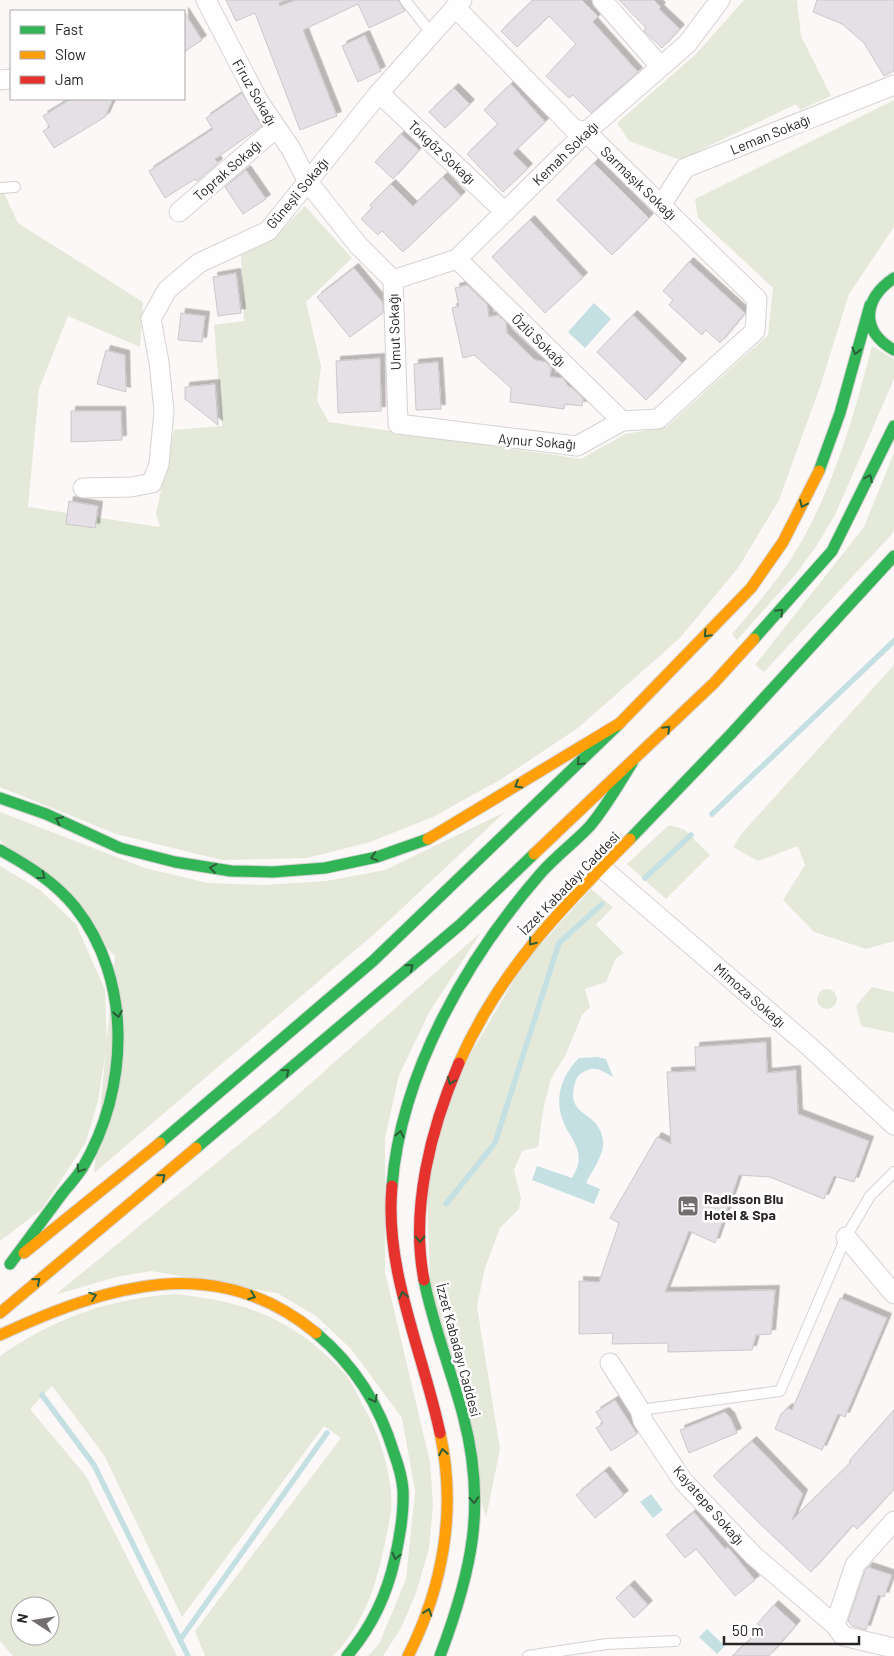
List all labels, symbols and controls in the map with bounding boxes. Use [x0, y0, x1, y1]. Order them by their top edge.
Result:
legend [10, 10, 185, 100]
text: Fast [55, 20, 83, 38]
text: Slow [55, 45, 86, 63]
street label: Firuz Sokağı [229, 56, 281, 128]
text: Jam [55, 70, 84, 88]
street label: Leman Sokağı [727, 110, 813, 158]
street label: Tokgöz Sokağı [405, 117, 479, 187]
street label: Kemah Sokağı [528, 117, 602, 189]
street label: Toprak Sokağı [189, 136, 265, 204]
street label: Sarmaşık Sokağı [597, 143, 681, 223]
street label: Güneşli Sokağı [262, 154, 332, 232]
street label: Umut Sokağı [384, 294, 404, 370]
street label: Özlü Sokağı [508, 310, 570, 370]
one-way arrow [852, 347, 862, 355]
street label: Aynur Sokağı [498, 430, 576, 452]
one-way arrow [863, 474, 873, 483]
one-way arrow [798, 499, 809, 508]
one-way arrow [774, 608, 783, 617]
one-way arrow [704, 629, 713, 638]
one-way arrow [661, 726, 670, 735]
one-way arrow [577, 756, 586, 765]
one-way arrow [515, 778, 524, 788]
one-way arrow [55, 816, 64, 827]
street label: İzzet Kabadayı Caddesi [515, 828, 623, 938]
one-way arrow [371, 852, 379, 862]
one-way arrow [209, 864, 218, 874]
one-way arrow [36, 870, 45, 878]
one-way arrow [529, 936, 538, 945]
street label: Mimoza Sokağı [711, 959, 789, 1031]
one-way arrow [405, 964, 414, 973]
one-way arrow [112, 1010, 123, 1019]
one-way arrow [280, 1069, 289, 1078]
one-way arrow [447, 1076, 457, 1085]
one-way arrow [394, 1129, 405, 1138]
one-way arrow [77, 1164, 87, 1173]
one-way arrow [156, 1173, 165, 1182]
place label: Radisson Blu Hotel & Spa [704, 1190, 783, 1223]
hotel icon: Radisson Blu Hotel & Spa [676, 1194, 700, 1218]
one-way arrow [414, 1236, 425, 1244]
one-way arrow [32, 1278, 41, 1287]
street label: İzzet Kabadayı Caddesi [433, 1281, 485, 1419]
one-way arrow [248, 1290, 256, 1300]
one-way arrow [398, 1290, 408, 1299]
one-way arrow [89, 1292, 97, 1302]
one-way arrow [367, 1394, 377, 1403]
one-way arrow [438, 1447, 448, 1456]
street label: Kayatepe Sokağı [670, 1462, 748, 1548]
one-way arrow [468, 1497, 479, 1505]
one-way arrow [391, 1551, 402, 1560]
north arrow [10, 1596, 60, 1646]
one-way arrow [422, 1608, 432, 1616]
text: N [13, 1612, 31, 1625]
scale bar [724, 1614, 859, 1646]
text: 50 m [732, 1621, 764, 1639]

